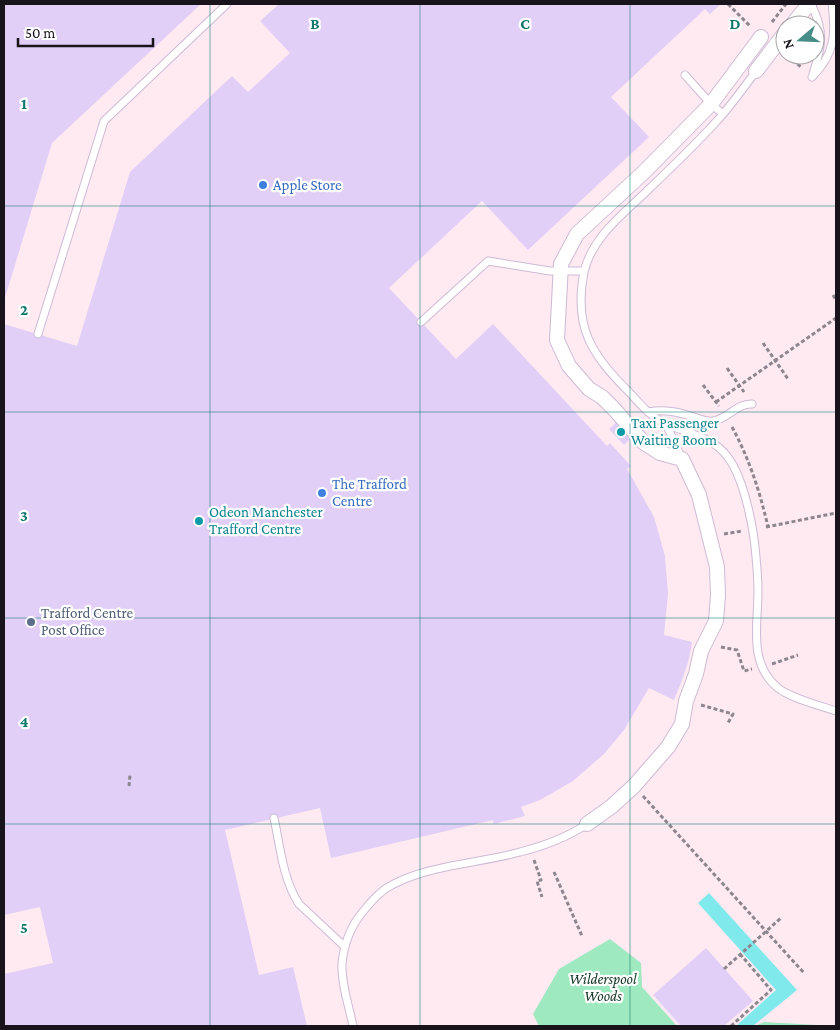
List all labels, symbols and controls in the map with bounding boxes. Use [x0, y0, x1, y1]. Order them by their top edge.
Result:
scale bar [18, 15, 152, 47]
text: B [310, 15, 320, 32]
text: C [520, 15, 530, 32]
text: D [729, 15, 741, 32]
north arrow [775, 15, 825, 65]
text: 50 m [25, 25, 55, 41]
text: N [778, 37, 797, 51]
text: 1 [21, 95, 27, 112]
place label: Apple Store [273, 177, 342, 194]
marker: Apple Store [257, 179, 269, 191]
text: 2 [20, 301, 28, 318]
place label: Taxi Passenger Waiting Room [631, 415, 720, 449]
marker: Taxi Passenger Waiting Room [615, 426, 627, 438]
place label: The Trafford Centre [332, 476, 407, 509]
marker: The Trafford Centre [316, 487, 328, 499]
place label: Odeon Manchester Trafford Centre [209, 504, 323, 537]
text: 3 [20, 507, 28, 524]
marker: Odeon Manchester Trafford Centre [193, 515, 205, 527]
place label: Trafford Centre Post Office [41, 605, 134, 638]
marker: Trafford Centre Post Office [25, 616, 37, 628]
text: 4 [20, 713, 29, 730]
text: 5 [20, 919, 28, 936]
park label: Wilderspool Woods [569, 971, 637, 1004]

